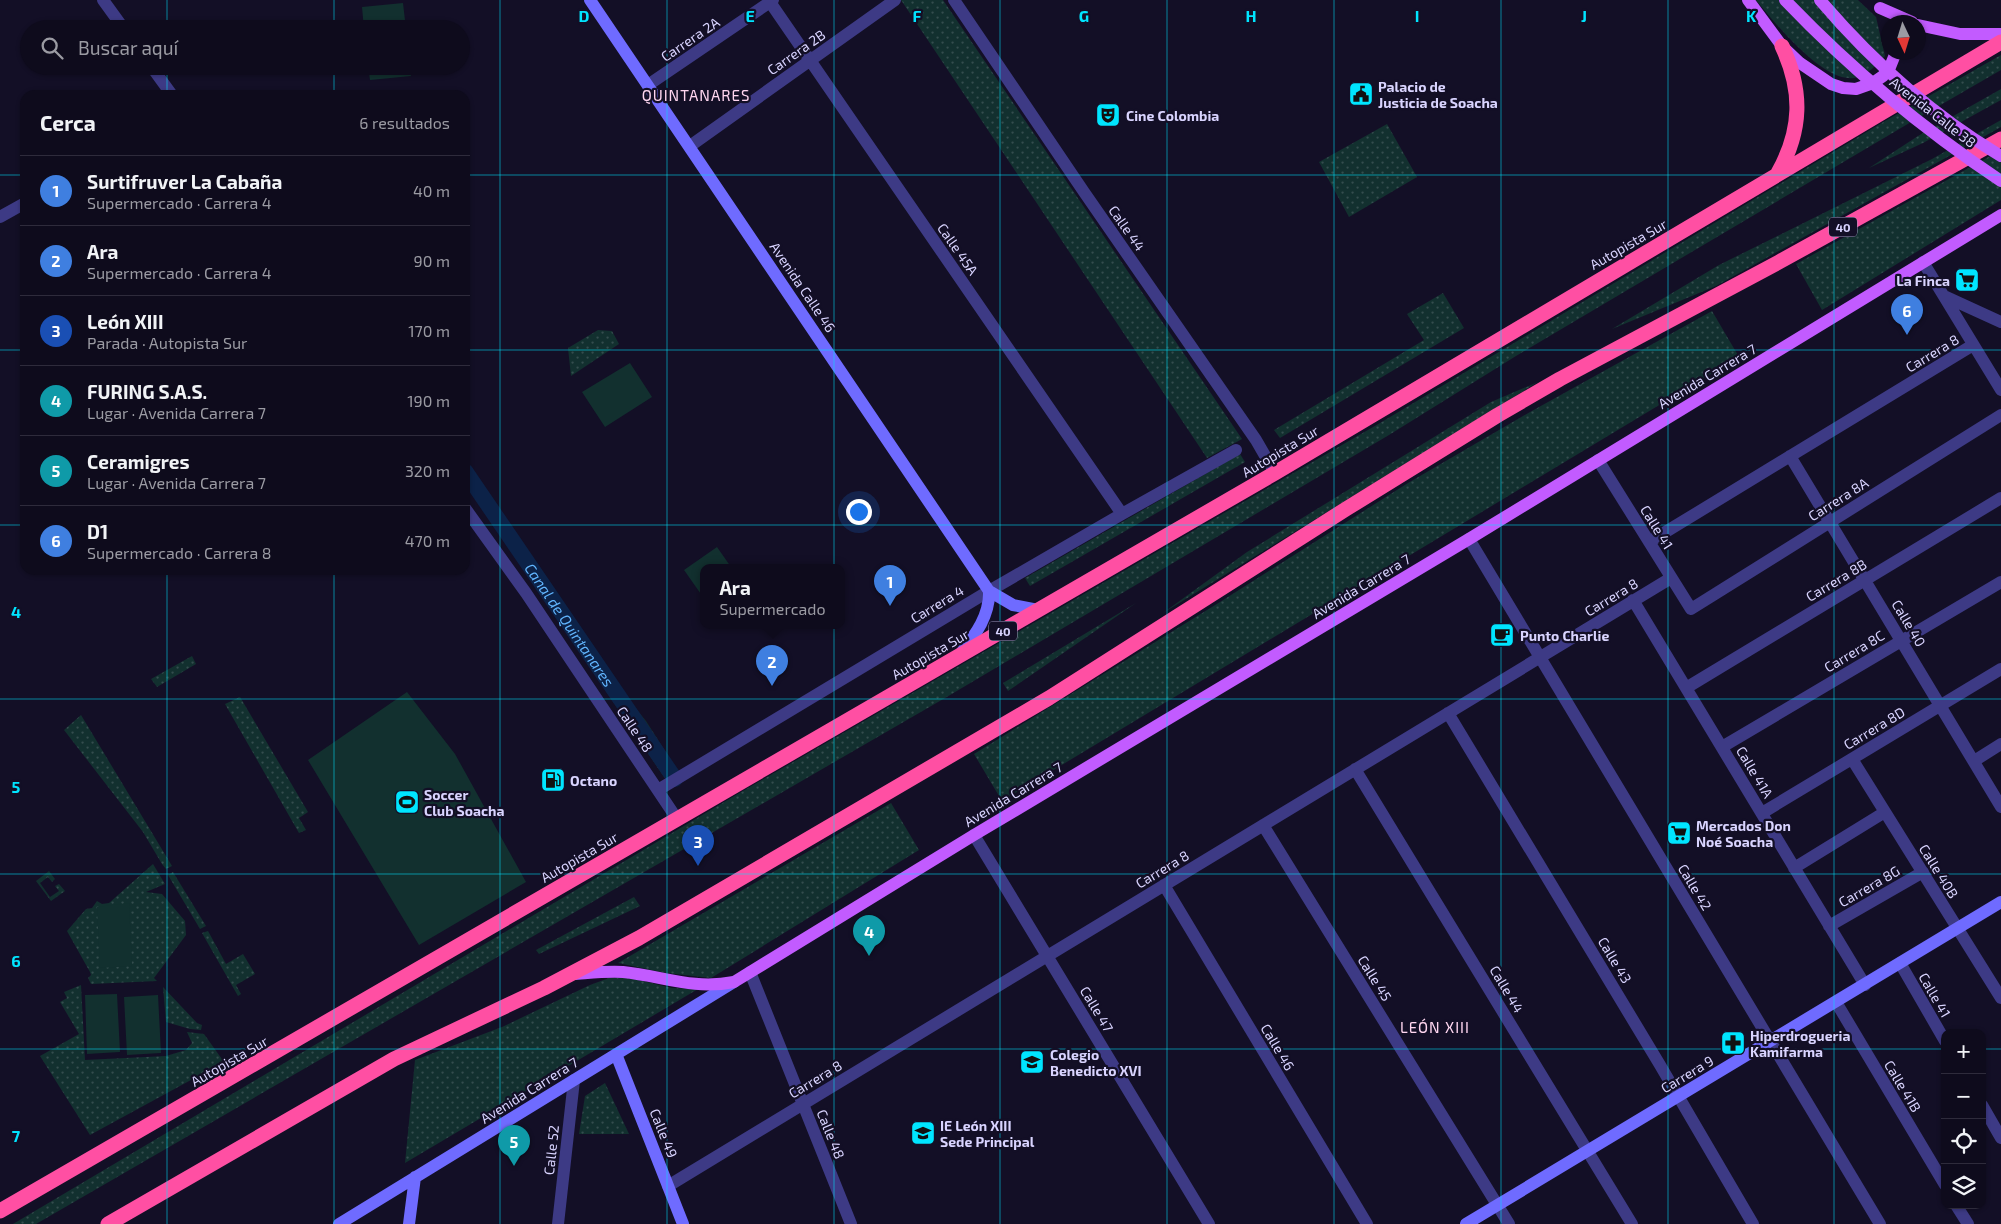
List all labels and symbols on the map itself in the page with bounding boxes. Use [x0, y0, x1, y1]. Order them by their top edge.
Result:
text: D [579, 6, 590, 25]
text: E [745, 6, 755, 25]
text: F [913, 6, 922, 25]
text: G [1079, 6, 1089, 25]
text: H [1245, 6, 1257, 25]
text: I [1415, 6, 1419, 25]
text: J [1581, 6, 1587, 25]
text: K [1746, 6, 1757, 25]
street label: Carrera 2A [657, 13, 723, 65]
north arrow [1881, 15, 1926, 60]
street label: Carrera 2B [764, 26, 828, 78]
street label: Avenida Calle 38 [1887, 73, 1979, 151]
place label: Palacio de Justicia de Soacha [1378, 78, 1498, 111]
public building icon: Palacio de Justicia de Soacha [1348, 81, 1374, 107]
district label: QUINTANARES [642, 86, 750, 105]
theatre icon: Cine Colombia [1095, 102, 1121, 128]
place label: Cine Colombia [1126, 107, 1219, 124]
street label: Calle 44 [1105, 202, 1149, 254]
street label: Autopista Sur [1586, 215, 1670, 273]
road number: 40 [1829, 218, 1857, 236]
street label: Calle 45A [934, 220, 982, 278]
street label: Avenida Calle 46 [767, 239, 839, 335]
supermarket icon: La Finca [1954, 267, 1980, 293]
place label: La Finca [1896, 272, 1950, 289]
pin: 6 [1891, 294, 1923, 335]
street label: Carrera 8 [1902, 330, 1962, 376]
street label: Avenida Carrera 7 [1655, 340, 1759, 412]
street label: Autopista Sur [1239, 421, 1322, 481]
street label: Carrera 8A [1805, 474, 1872, 524]
your location [846, 499, 872, 525]
street label: Calle 41 [1637, 502, 1677, 552]
street label: Avenida Carrera 7 [1309, 550, 1413, 622]
street label: Carrera 8B [1803, 555, 1869, 605]
water label: Canal de Quintanares [521, 559, 618, 690]
pin: 1 [874, 565, 906, 606]
street label: Carrera 8 [1581, 574, 1641, 620]
street label: Carrera 4 [907, 581, 967, 627]
street label: Calle 40 [1888, 596, 1930, 650]
text: 4 [11, 602, 21, 621]
road number: 40 [989, 622, 1017, 640]
cafe icon: Punto Charlie [1489, 622, 1515, 648]
street label: Autopista Sur [888, 625, 972, 683]
street label: Carrera 8C [1821, 626, 1887, 676]
place label: Punto Charlie [1520, 627, 1609, 644]
pin: 2 [756, 645, 788, 686]
street label: Calle 48 [613, 703, 657, 755]
street label: Carrera 8D [1840, 703, 1908, 753]
street label: Calle 41A [1733, 743, 1777, 801]
street label: Avenida Carrera 7 [961, 758, 1065, 830]
fuel station icon: Octano [540, 767, 566, 793]
place label: Octano [570, 772, 617, 789]
text: 5 [12, 777, 21, 796]
place label: Soccer Club Soacha [424, 786, 504, 819]
sports icon: Soccer Club Soacha [394, 789, 420, 815]
place label: Mercados Don Noé Soacha [1696, 817, 1791, 850]
supermarket icon: Mercados Don Noé Soacha [1666, 820, 1692, 846]
pin: 3 [682, 825, 714, 866]
street label: Autopista Sur [537, 828, 621, 886]
street label: Calle 40B [1916, 841, 1962, 901]
street label: Carrera 8 [1132, 846, 1192, 892]
street label: Calle 42 [1675, 861, 1716, 913]
street label: Carrera 8G [1835, 862, 1903, 910]
pin: 4 [853, 915, 885, 956]
street label: Calle 43 [1595, 934, 1635, 986]
text: 6 [11, 951, 21, 970]
street label: Calle 45 [1354, 952, 1396, 1004]
street label: Calle 44 [1486, 962, 1528, 1016]
street label: Calle 41 [1915, 970, 1955, 1020]
street label: Calle 47 [1077, 983, 1117, 1035]
district label: LEÓN XIII [1400, 1018, 1470, 1036]
street label: Calle 46 [1258, 1021, 1298, 1073]
place label: Hiperdrogueria Kamifarma [1750, 1027, 1850, 1060]
pharmacy icon: Hiperdrogueria Kamifarma [1720, 1030, 1746, 1056]
street label: Autopista Sur [187, 1032, 271, 1090]
place label: Colegio Benedicto XVI [1050, 1046, 1142, 1079]
school or university icon: Colegio Benedicto XVI [1019, 1049, 1045, 1075]
street label: Carrera 9 [1657, 1052, 1717, 1096]
street label: Avenida Carrera 7 [477, 1053, 581, 1127]
street label: Carrera 8 [785, 1056, 845, 1102]
street label: Calle 41B [1881, 1057, 1925, 1115]
street label: Calle 49 [647, 1106, 681, 1160]
street label: Calle 48 [813, 1107, 849, 1161]
place label: IE León XIII Sede Principal [940, 1117, 1035, 1150]
school or university icon: IE León XIII Sede Principal [910, 1120, 936, 1146]
street label: Calle 52 [540, 1124, 562, 1176]
pin: 5 [498, 1125, 530, 1166]
text: 7 [12, 1126, 21, 1145]

